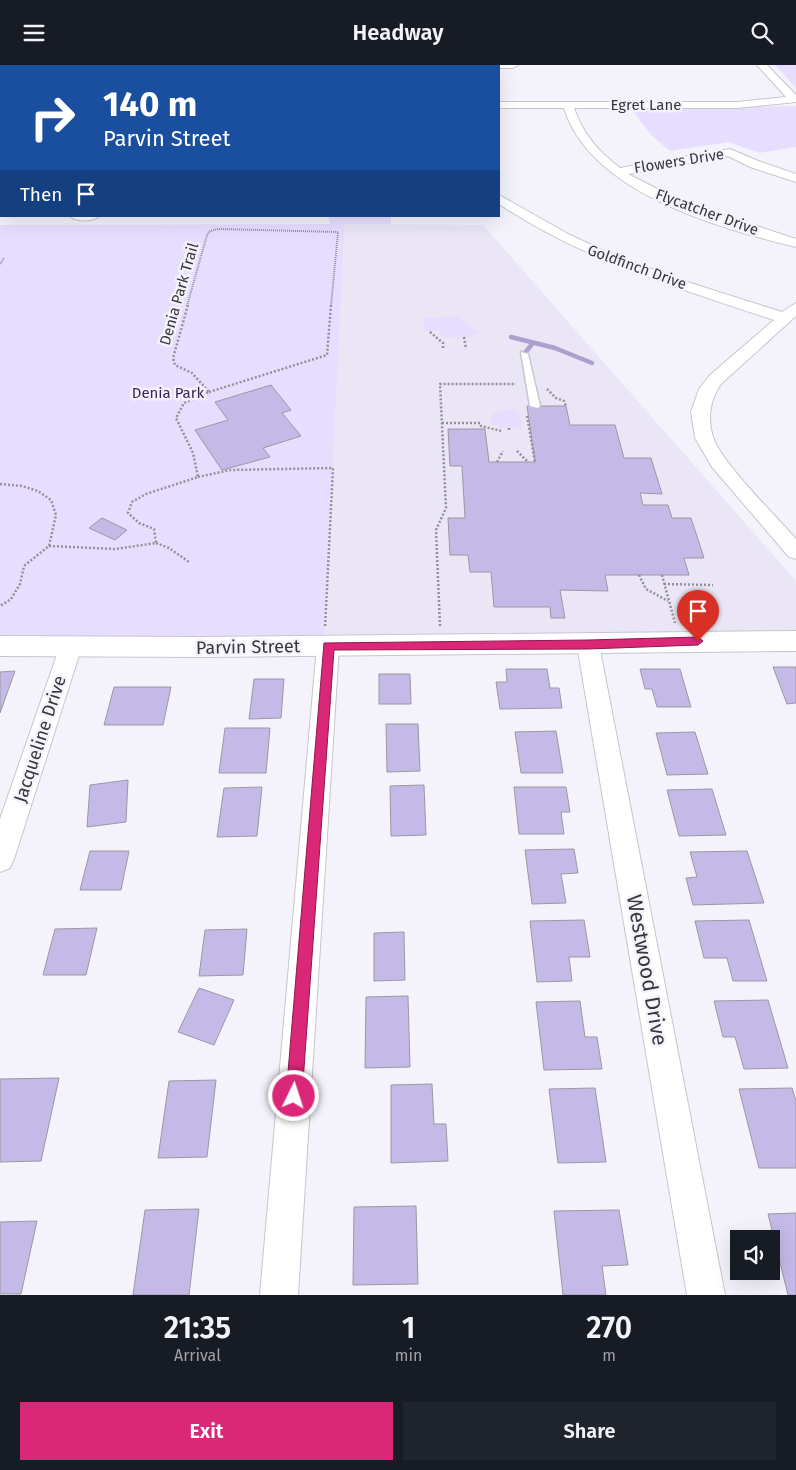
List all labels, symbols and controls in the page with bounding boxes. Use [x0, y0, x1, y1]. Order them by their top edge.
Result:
icon: menu [20, 19, 48, 47]
text: Headway [353, 19, 443, 46]
icon: search [748, 19, 776, 47]
text: 140 m [103, 83, 197, 125]
icon: right [20, 85, 85, 150]
street label: Egret Lane [611, 96, 681, 114]
text: Parvin Street [103, 125, 230, 152]
street label: Flowers Drive [633, 145, 725, 177]
icon: arrive [72, 180, 100, 208]
text: Then [20, 183, 62, 206]
street label: Flycatcher Drive [653, 185, 761, 239]
street label: Denia Park Trail [156, 240, 202, 347]
street label: Goldfinch Drive [585, 241, 689, 293]
park label: Denia Park [132, 384, 205, 402]
pin [677, 590, 719, 641]
icon: arrive [684, 597, 712, 625]
street label: Parvin Street [196, 635, 301, 659]
street label: Jacqueline Drive [9, 673, 71, 805]
street label: Westwood Drive [621, 892, 673, 1048]
position arrow [267, 1069, 319, 1121]
map controls [730, 1230, 780, 1280]
button: sound [730, 1230, 780, 1280]
text: 21:35 [164, 1310, 231, 1346]
text: 1 [402, 1310, 415, 1346]
text: 270 [586, 1310, 632, 1346]
text: Arrival [174, 1346, 221, 1365]
text: min [395, 1346, 422, 1365]
text: m [602, 1346, 616, 1365]
button: Exit [20, 1402, 393, 1460]
button: Share [403, 1402, 776, 1460]

